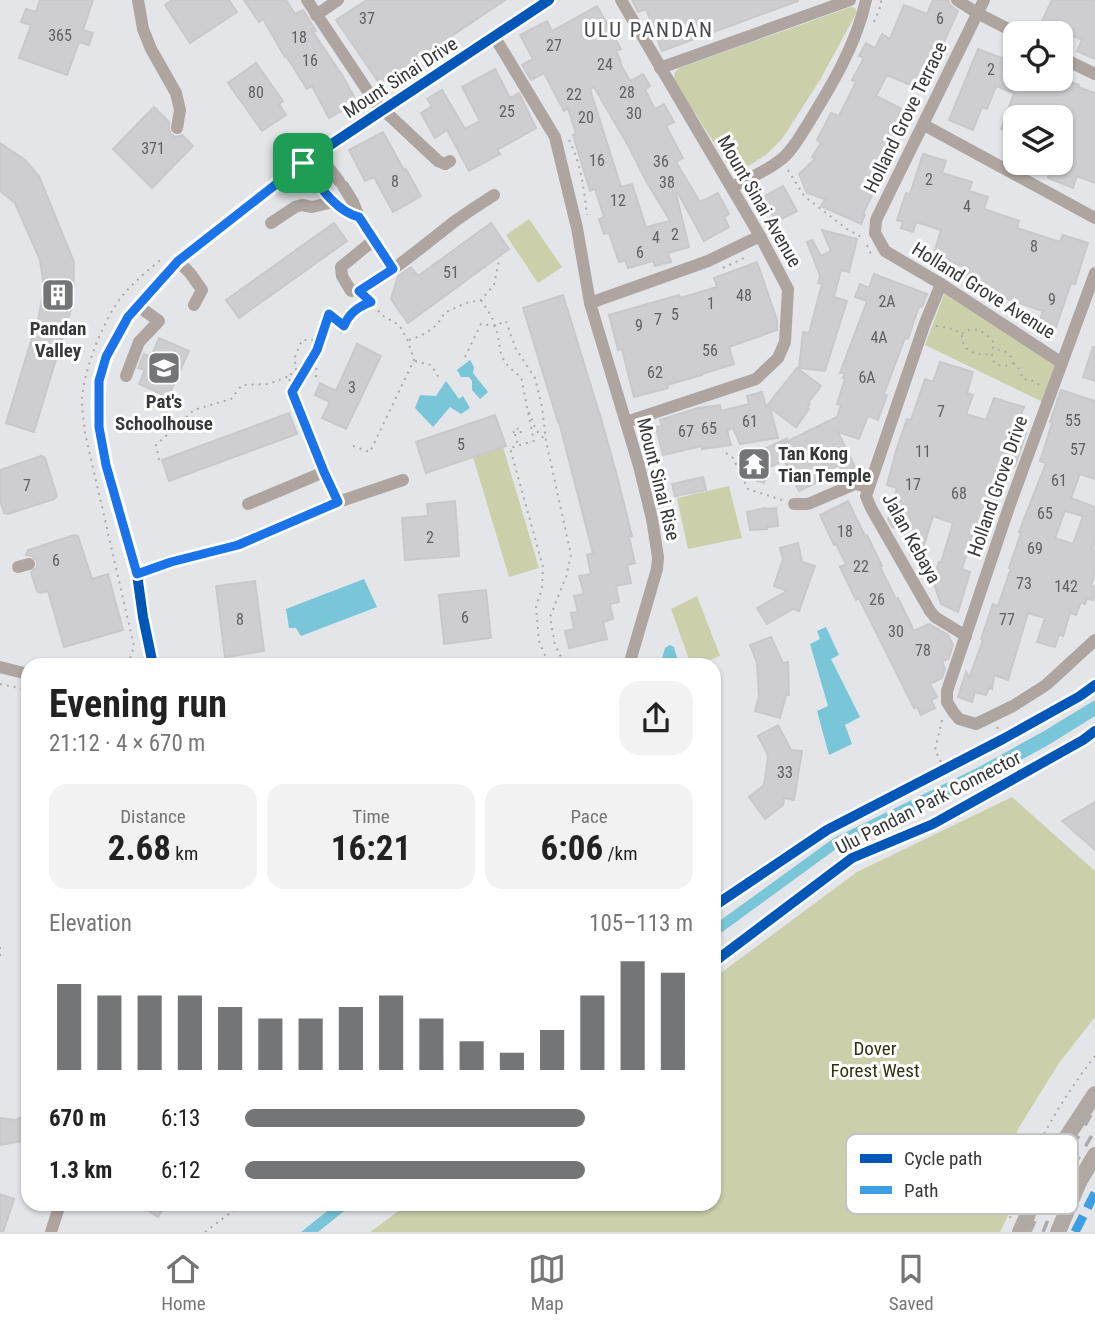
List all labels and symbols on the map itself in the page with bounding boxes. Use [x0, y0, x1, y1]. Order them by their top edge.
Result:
house number: 37 [359, 9, 375, 28]
house number: 6 [936, 9, 944, 28]
district label: ULU PANDAN [584, 18, 714, 42]
house number: 365 [48, 26, 72, 45]
house number: 18 [291, 28, 307, 47]
street label: Mount Sinai Drive [339, 32, 462, 123]
house number: 27 [546, 36, 562, 55]
street label: Holland Grove Terrace [859, 38, 952, 196]
house number: 16 [302, 51, 318, 70]
house number: 24 [597, 55, 613, 74]
house number: 2 [987, 60, 995, 79]
house number: 80 [248, 83, 264, 102]
house number: 28 [619, 83, 635, 102]
house number: 22 [566, 85, 582, 104]
house number: 25 [499, 102, 515, 121]
house number: 30 [626, 104, 642, 123]
house number: 20 [578, 108, 594, 127]
street label: Mount Sinai Avenue [713, 131, 807, 271]
pin [273, 133, 333, 193]
house number: 371 [141, 139, 165, 158]
house number: 16 [589, 151, 605, 170]
house number: 36 [653, 152, 669, 171]
house number: 2 [925, 170, 933, 189]
house number: 8 [391, 172, 399, 191]
house number: 38 [659, 173, 675, 192]
house number: 12 [610, 191, 626, 210]
house number: 4 [963, 197, 971, 216]
house number: 2 [671, 225, 679, 244]
house number: 4 [652, 228, 660, 247]
street label: Holland Grove Avenue [908, 237, 1060, 344]
house number: 8 [1030, 237, 1038, 256]
house number: 6 [636, 243, 644, 262]
house number: 51 [443, 263, 459, 282]
building icon: Pandan Valley [39, 276, 77, 314]
house number: 48 [736, 286, 752, 305]
house number: 9 [1048, 290, 1056, 309]
house number: 2A [878, 292, 896, 311]
house number: 1 [707, 294, 715, 313]
house number: 5 [671, 305, 679, 324]
house number: 7 [654, 310, 662, 329]
house number: 9 [635, 316, 643, 335]
place label: Pandan Valley [30, 317, 86, 362]
house number: 4A [870, 328, 888, 347]
house number: 56 [702, 341, 718, 360]
school or university icon: Pat's Schoolhouse [145, 349, 183, 387]
house number: 62 [647, 363, 663, 382]
house number: 6A [858, 368, 876, 387]
house number: 3 [348, 378, 356, 397]
place label: Pat's Schoolhouse [115, 390, 213, 435]
house number: 7 [937, 402, 945, 421]
house number: 55 [1065, 411, 1081, 430]
house number: 61 [742, 412, 758, 431]
street label: Holland Grove Drive [963, 413, 1032, 560]
street label: Mount Sinai Rise [632, 415, 685, 543]
house number: 65 [701, 419, 717, 438]
house number: 67 [678, 422, 694, 441]
house number: 5 [457, 435, 465, 454]
house number: 57 [1070, 440, 1086, 459]
place label: Tan Kong Tian Temple [778, 442, 871, 487]
house number: 11 [915, 442, 931, 461]
temple icon: Tan Kong Tian Temple [735, 445, 773, 483]
house number: 61 [1051, 471, 1067, 490]
house number: 17 [905, 475, 921, 494]
house number: 7 [23, 476, 31, 495]
house number: 68 [951, 484, 967, 503]
street label: Jalan Kebaya [877, 489, 946, 587]
house number: 65 [1037, 504, 1053, 523]
house number: 18 [837, 522, 853, 541]
house number: 2 [426, 528, 434, 547]
house number: 69 [1027, 539, 1043, 558]
house number: 6 [52, 551, 60, 570]
house number: 22 [853, 557, 869, 576]
house number: 73 [1016, 574, 1032, 593]
house number: 142 [1054, 577, 1078, 596]
house number: 26 [869, 590, 885, 609]
house number: 6 [461, 608, 469, 627]
house number: 8 [236, 610, 244, 629]
house number: 77 [999, 610, 1015, 629]
house number: 30 [888, 622, 904, 641]
house number: 78 [915, 641, 931, 660]
street label: Ulu Pandan Park Connector [832, 746, 1025, 859]
house number: 33 [777, 763, 793, 782]
park label: Dover Forest West [830, 1037, 920, 1082]
legend [846, 1134, 1078, 1214]
text: Cycle path [904, 1147, 982, 1170]
text: Path [904, 1179, 938, 1202]

